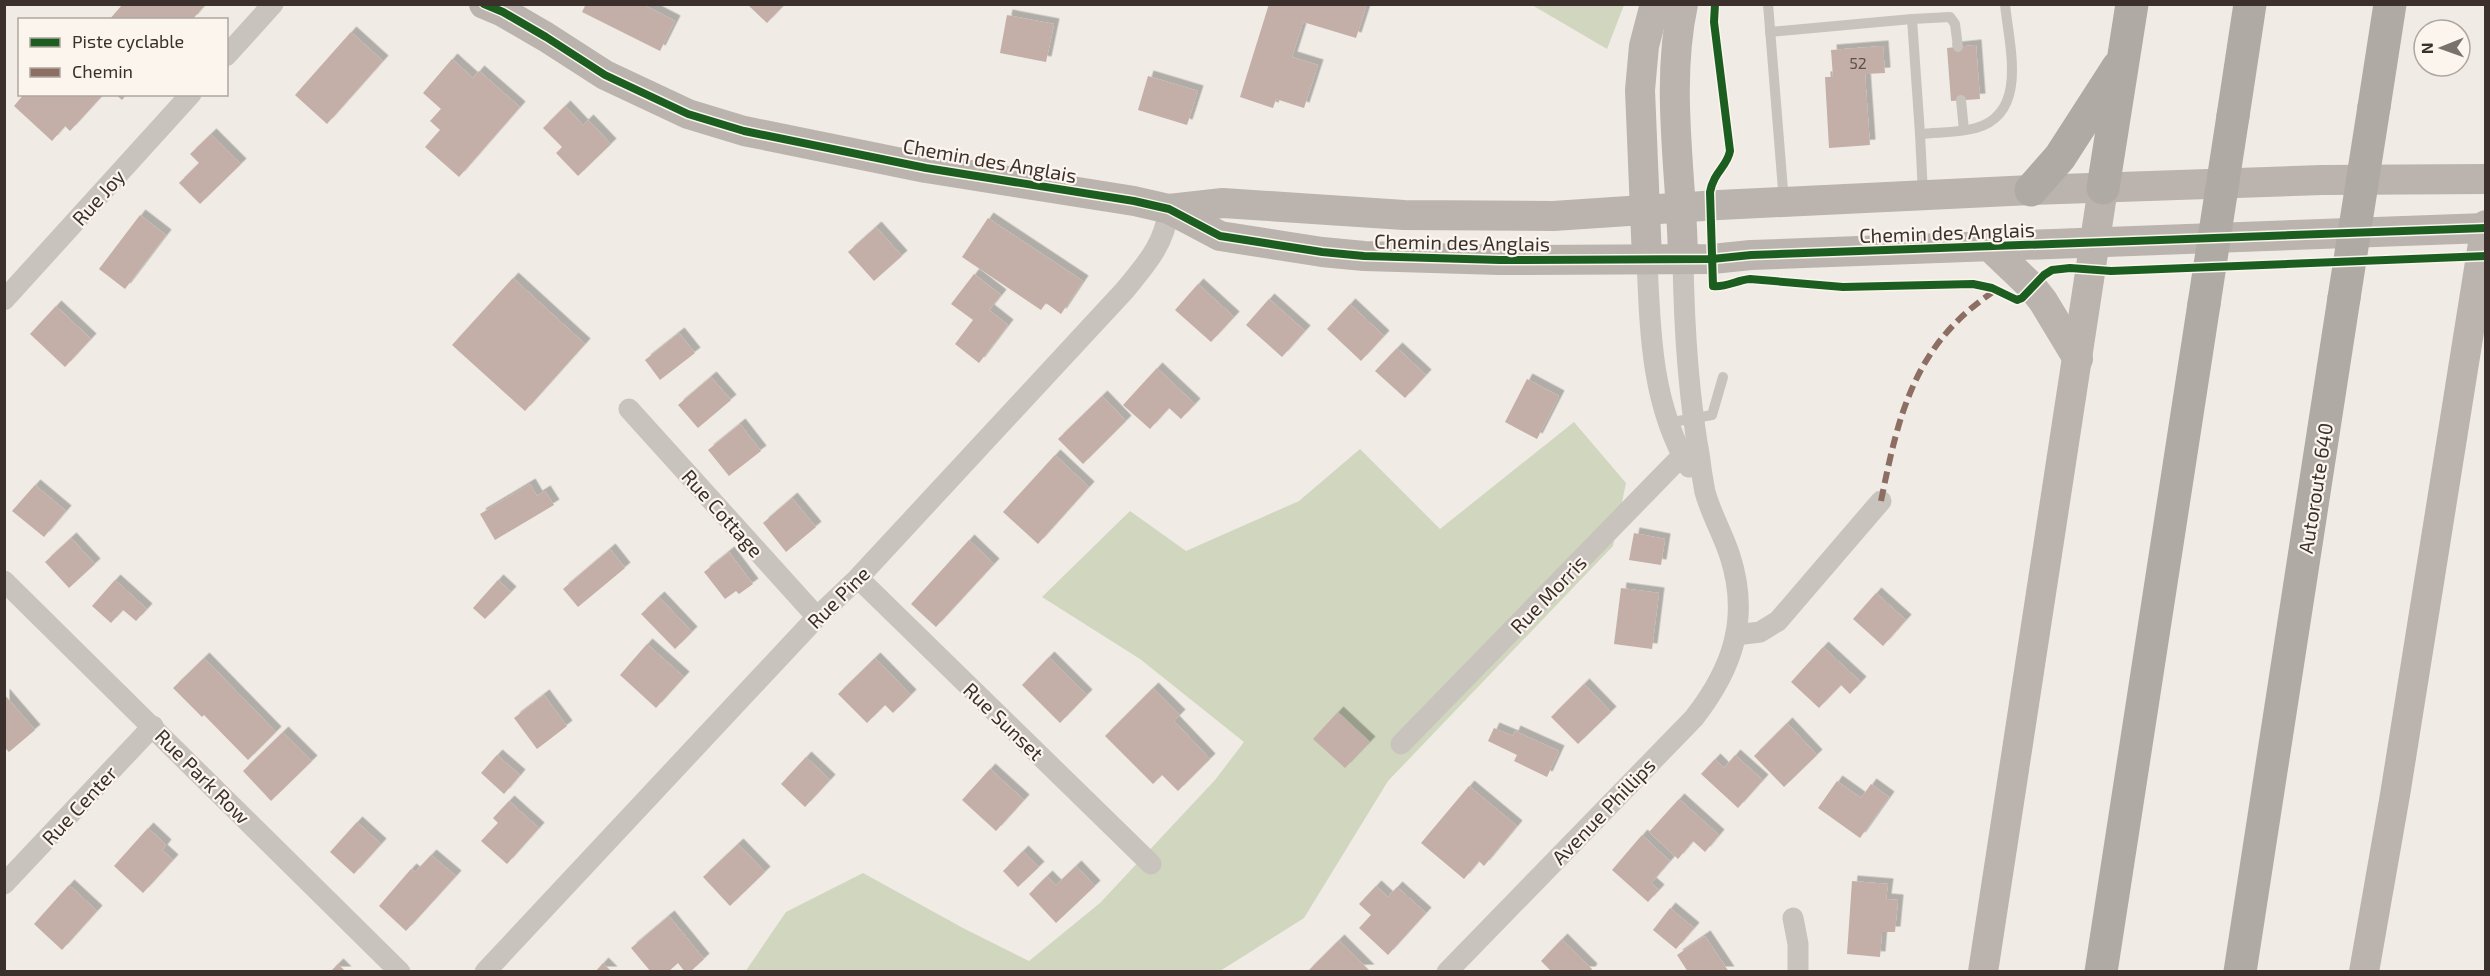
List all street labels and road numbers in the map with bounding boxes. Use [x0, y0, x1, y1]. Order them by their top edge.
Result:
street label: Chemin des Anglais [901, 133, 1079, 187]
street label: Rue Joy [67, 164, 130, 230]
street label: Chemin des Anglais [1859, 217, 2035, 247]
street label: Chemin des Anglais [1374, 228, 1550, 256]
street label: Autoroute 640 [2293, 421, 2337, 555]
street label: Rue Cottage [677, 464, 769, 562]
street label: Rue Morris [1505, 550, 1591, 638]
street label: Rue Pine [802, 561, 874, 633]
street label: Rue Sunset [959, 677, 1049, 765]
street label: Rue Park Row [151, 724, 255, 828]
street label: Avenue Phillips [1546, 753, 1660, 869]
street label: Rue Center [36, 761, 122, 849]

